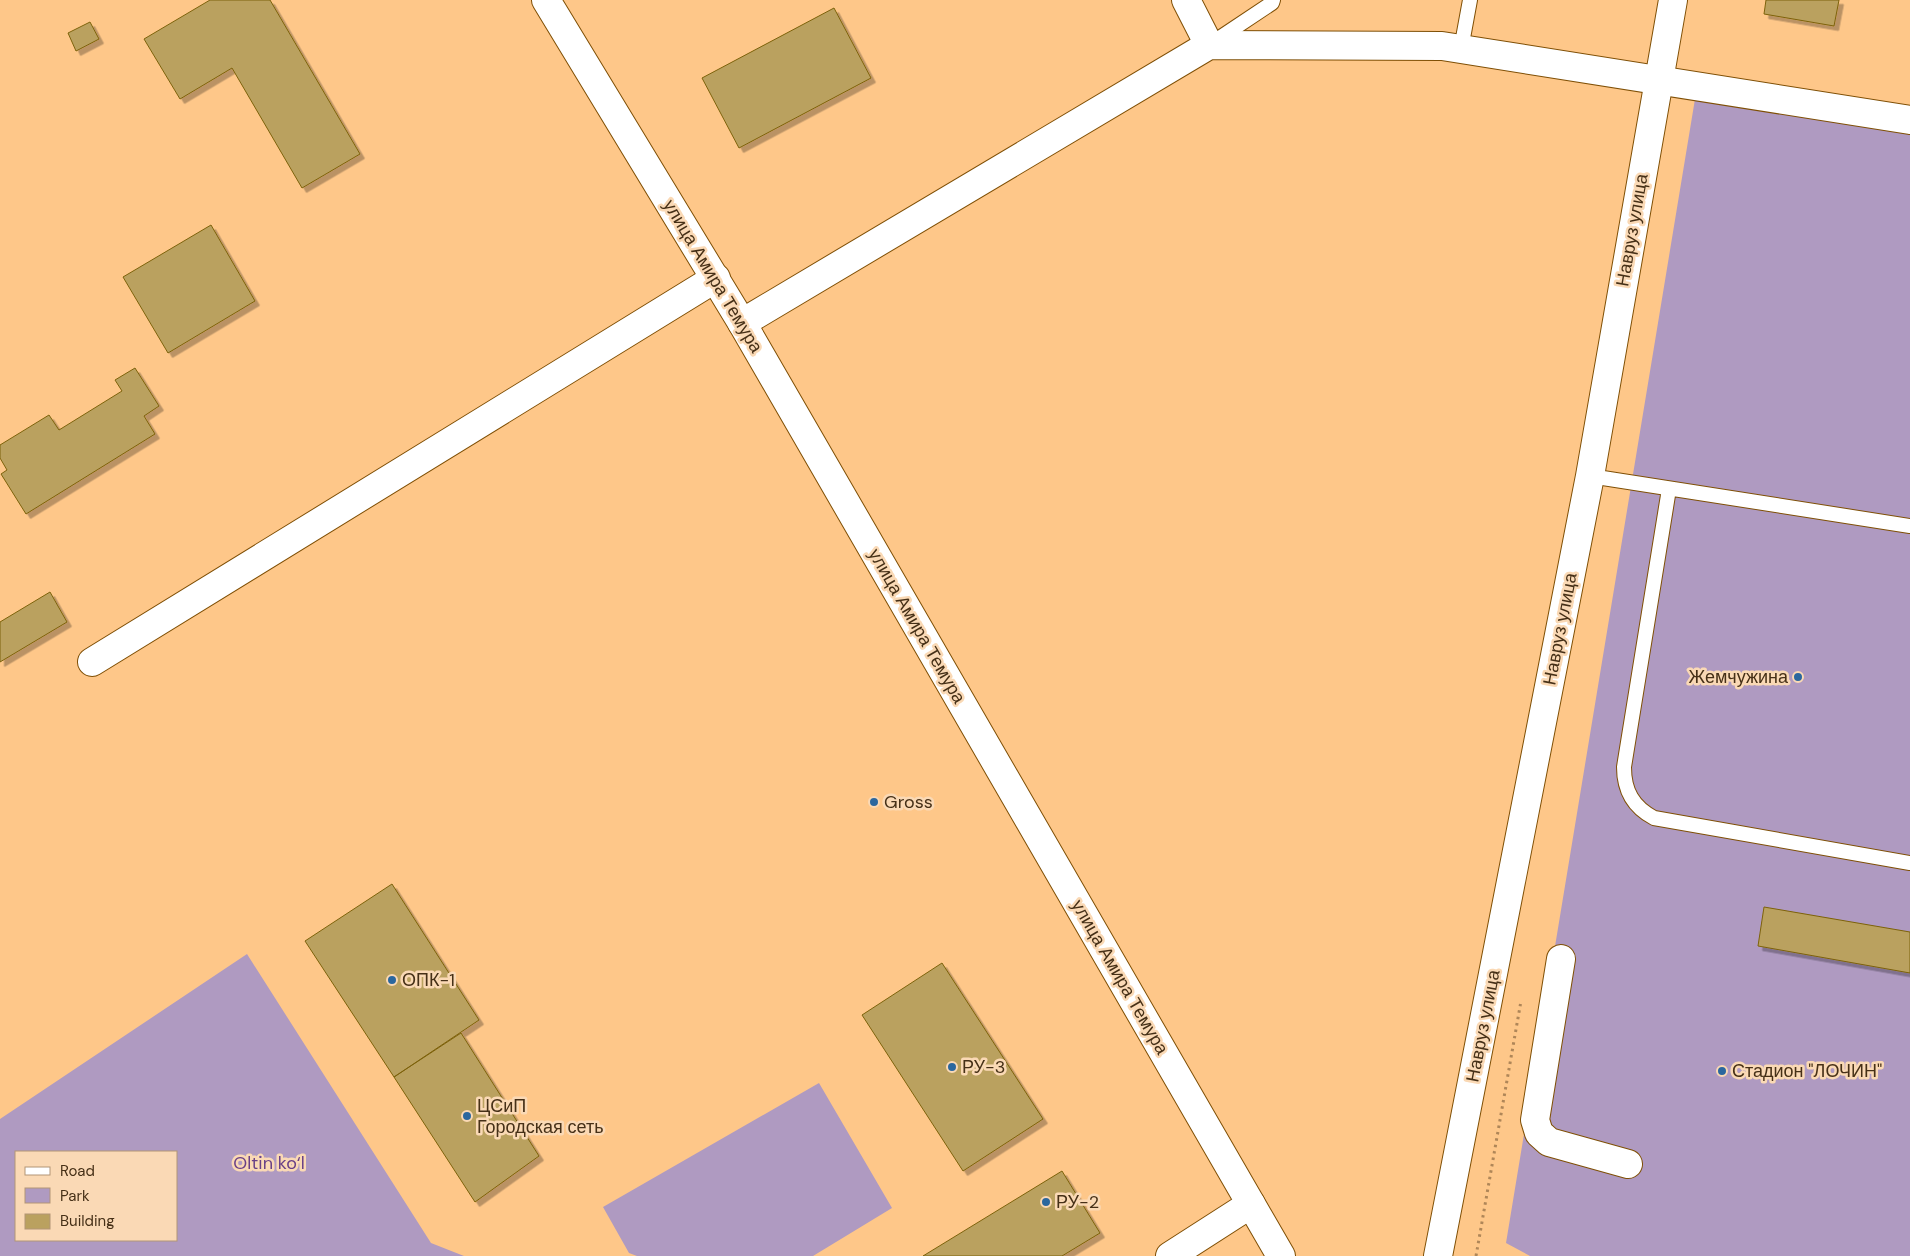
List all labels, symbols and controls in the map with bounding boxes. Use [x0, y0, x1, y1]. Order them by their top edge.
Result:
street label: Навруз улица [1610, 171, 1654, 288]
street label: улица Амира Темура [658, 195, 769, 358]
street label: улица Амира Темура [863, 544, 972, 709]
street label: Навруз улица [1537, 570, 1583, 687]
place label: Жемчужина [1689, 665, 1789, 689]
marker: Жемчужина [1792, 671, 1804, 683]
place label: Gross [884, 790, 933, 814]
marker: Gross [868, 796, 880, 808]
street label: улица Амира Темура [1066, 895, 1175, 1060]
street label: Навруз улица [1460, 967, 1506, 1084]
place label: ОПК-1 [402, 968, 455, 992]
marker: ОПК-1 [386, 974, 398, 986]
place label: РУ-3 [962, 1055, 1005, 1079]
place label: Стадион "ЛОЧИН" [1732, 1059, 1882, 1083]
marker: РУ-3 [946, 1061, 958, 1073]
marker: Стадион "ЛОЧИН" [1716, 1065, 1728, 1077]
place label: ЦСиП Городская сеть [477, 1094, 604, 1139]
marker: ЦСиП Городская сеть [461, 1110, 473, 1122]
legend [15, 1151, 178, 1241]
park label: Oltin ko‘l [233, 1151, 305, 1175]
text: Road [60, 1161, 95, 1181]
text: Park [60, 1186, 90, 1206]
place label: РУ-2 [1056, 1190, 1099, 1214]
marker: РУ-2 [1040, 1196, 1052, 1208]
text: Building [60, 1211, 115, 1231]

